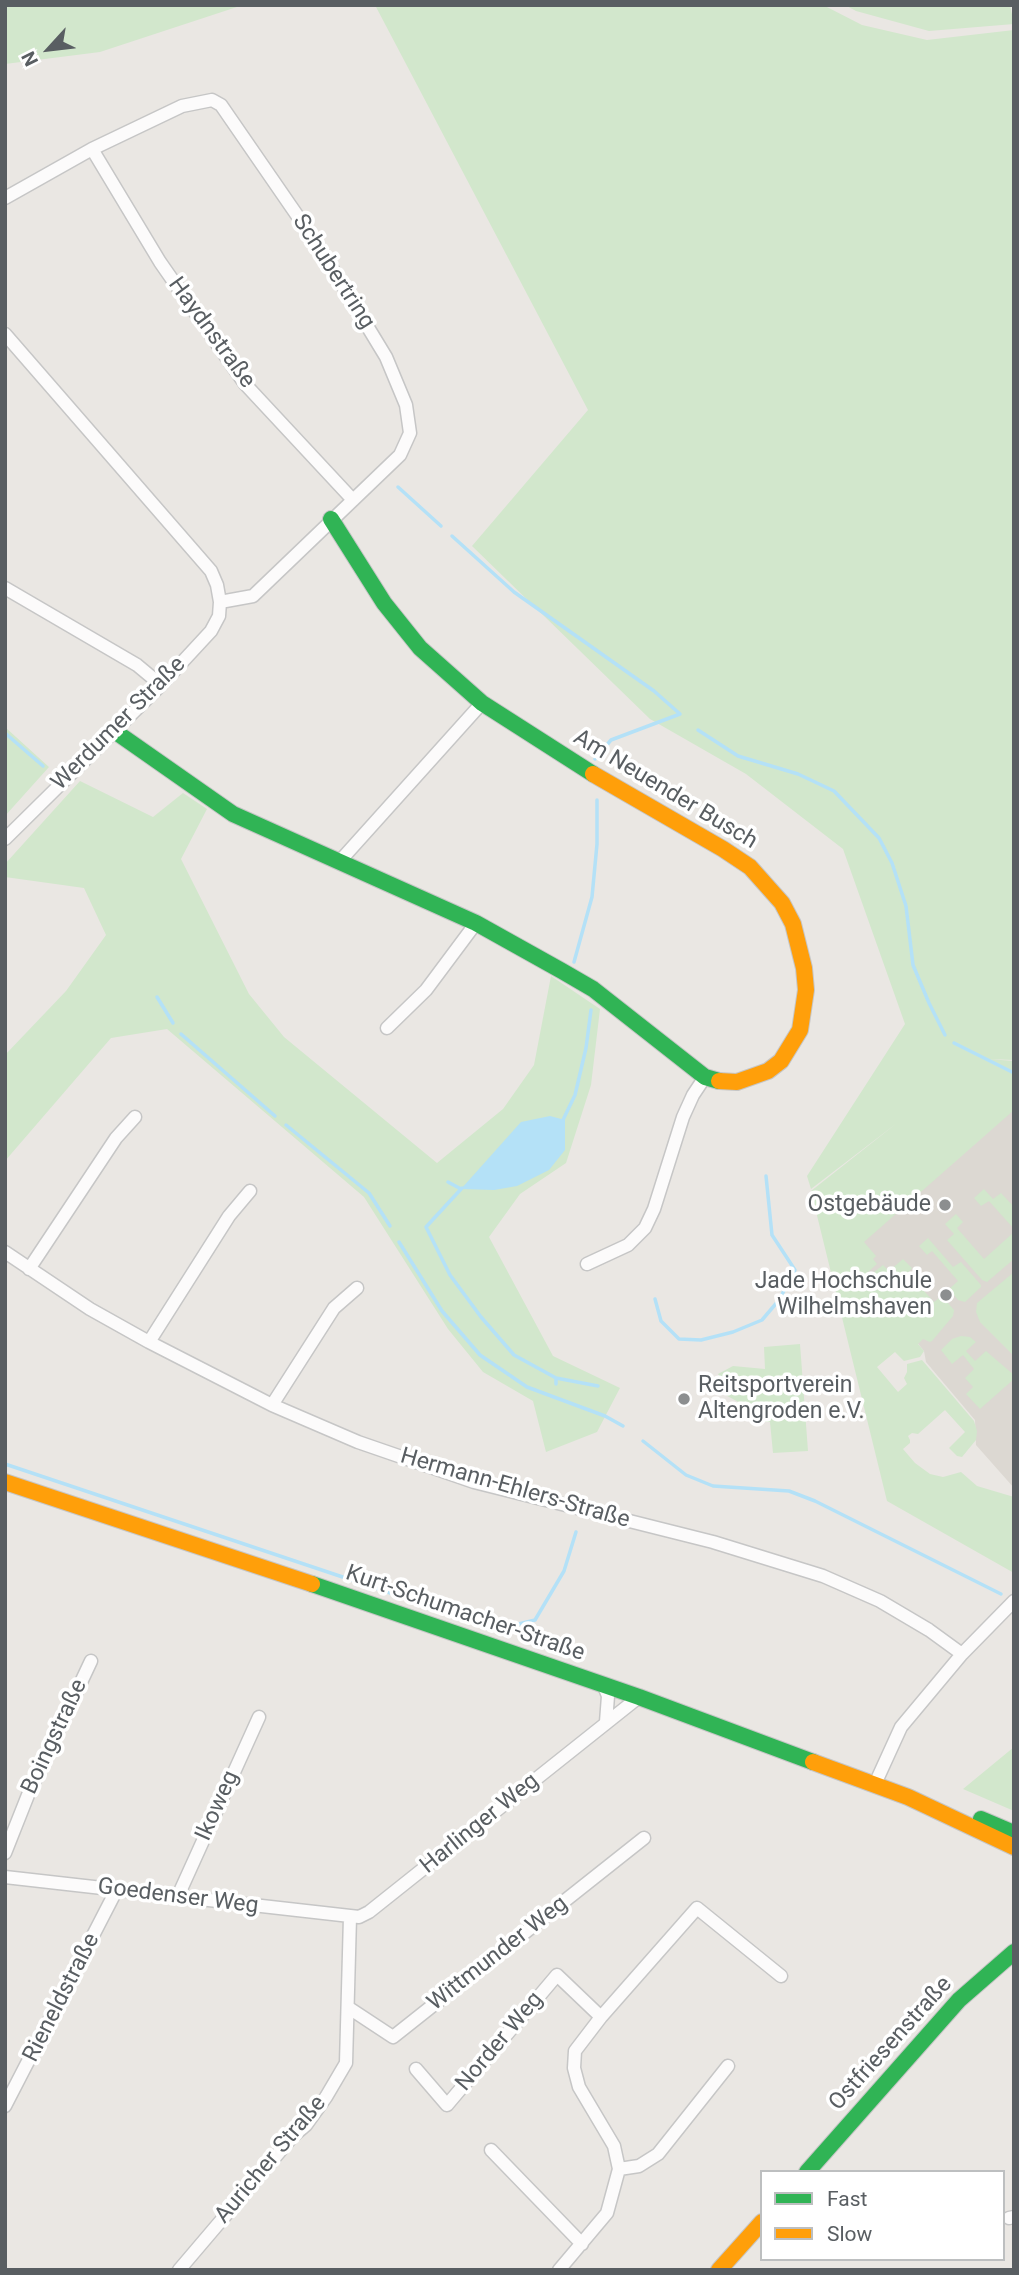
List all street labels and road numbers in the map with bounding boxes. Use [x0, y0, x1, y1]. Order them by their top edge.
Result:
street label: Schubertring [286, 210, 380, 334]
street label: Haydnstraße [162, 272, 260, 394]
street label: Werdumer Straße [46, 651, 192, 797]
street label: Am Neuender Busch [568, 724, 762, 856]
street label: Hermann-Ehlers-Straße [397, 1443, 633, 1535]
street label: Kurt-Schumacher-Straße [342, 1560, 588, 1668]
street label: Boingstraße [16, 1675, 94, 1799]
street label: Ikoweg [190, 1767, 246, 1845]
street label: Harlinger Weg [415, 1768, 545, 1880]
street label: Goedenser Weg [96, 1873, 260, 1921]
street label: Wittmunder Weg [422, 1891, 574, 2017]
street label: Rieneldstraße [18, 1929, 106, 2067]
street label: Ostfriesenstraße [824, 1971, 958, 2117]
street label: Norder Weg [451, 1987, 549, 2097]
street label: Auricher Straße [210, 2091, 332, 2229]

